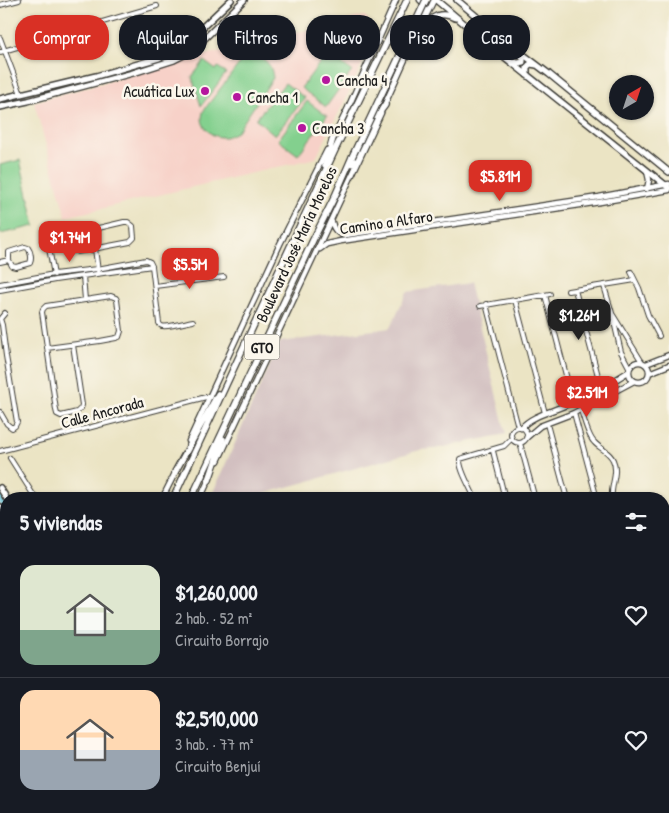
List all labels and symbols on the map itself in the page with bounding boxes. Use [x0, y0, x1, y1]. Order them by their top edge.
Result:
place label: Cancha 4 [336, 69, 387, 91]
marker: Cancha 4 [320, 74, 332, 86]
north arrow [609, 75, 654, 120]
place label: Acuática Lux [124, 80, 195, 102]
marker: Acuática Lux [199, 85, 211, 97]
place label: Cancha 1 [247, 86, 298, 108]
marker: Cancha 1 [231, 91, 243, 103]
place label: Cancha 3 [312, 117, 364, 139]
marker: Cancha 3 [296, 122, 308, 134]
pin: $5.81M [459, 160, 541, 202]
street label: Boulevard José María Morelos [250, 162, 342, 326]
street label: Camino a Alfaro [338, 205, 434, 239]
pin: $1.74M [29, 220, 111, 263]
pin: $5.5M [155, 248, 225, 290]
pin: $1.26M [538, 298, 620, 341]
road number: GTO [244, 334, 280, 360]
pin: $2.51M [546, 376, 628, 418]
street label: Calle Ancorada [58, 390, 146, 434]

